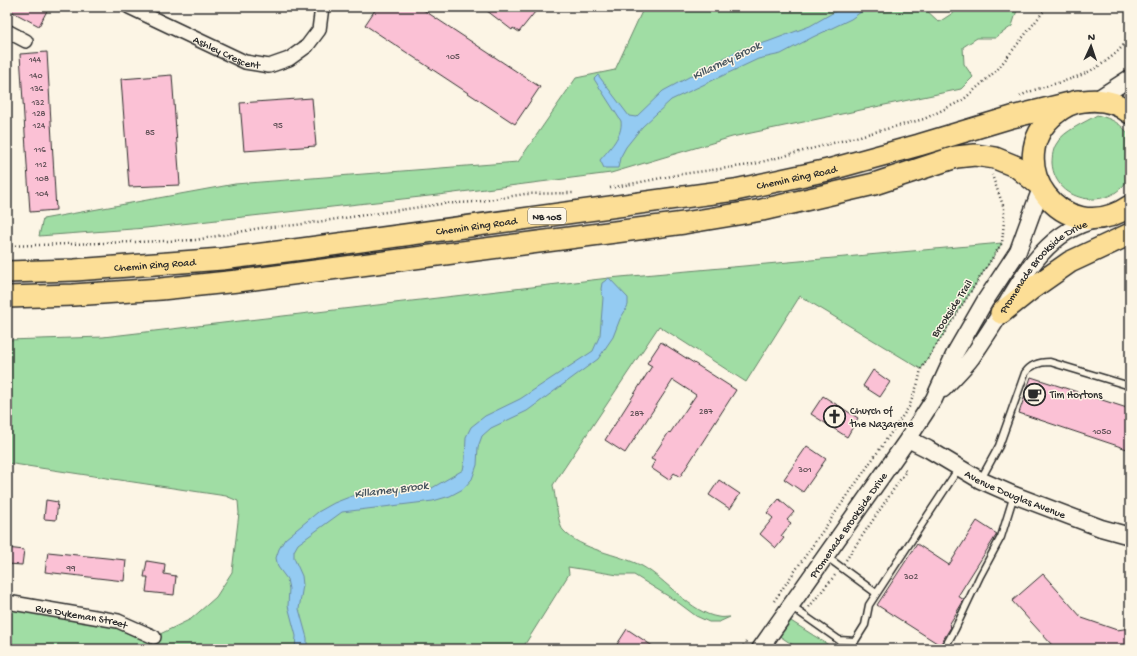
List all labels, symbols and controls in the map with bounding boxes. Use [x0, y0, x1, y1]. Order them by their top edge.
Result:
north arrow [1071, 26, 1111, 66]
text: N [1088, 32, 1095, 44]
street label: Ashley Crescent [191, 34, 262, 73]
water label: Killarney Brook [690, 39, 765, 84]
house number: 105 [445, 52, 460, 63]
house number: 144 [28, 55, 42, 66]
house number: 140 [28, 71, 43, 82]
house number: 136 [30, 84, 44, 95]
house number: 132 [31, 98, 45, 109]
house number: 128 [32, 109, 46, 120]
house number: 124 [32, 121, 46, 132]
house number: 95 [272, 121, 283, 132]
house number: 85 [145, 128, 155, 139]
house number: 116 [33, 145, 46, 156]
house number: 112 [34, 160, 47, 171]
street label: Chemin Ring Road [756, 163, 840, 193]
house number: 108 [34, 174, 49, 185]
house number: 104 [34, 189, 49, 200]
road number: NB 105 [528, 208, 566, 224]
street label: Chemin Ring Road [435, 216, 520, 239]
street label: Promenade Brookside Drive [997, 219, 1089, 317]
street label: Chemin Ring Road [114, 257, 198, 275]
street label: Brookside Trail [929, 278, 976, 341]
cafe icon: Tim Hortons [1022, 381, 1048, 407]
place label: Tim Hortons [1049, 390, 1103, 402]
church icon: Church of the Nazarene [822, 403, 848, 429]
place label: Church of the Nazarene [849, 405, 914, 431]
house number: 287 [699, 407, 713, 418]
house number: 287 [630, 409, 644, 420]
house number: 1050 [1092, 427, 1111, 438]
house number: 301 [797, 465, 812, 476]
street label: Avenue Douglas Avenue [962, 468, 1067, 522]
street label: Promenade Brookside Drive [807, 471, 891, 582]
water label: Killarney Brook [354, 479, 431, 502]
house number: 99 [65, 564, 76, 575]
house number: 302 [903, 572, 919, 583]
street label: Rue Dykeman Street [34, 603, 130, 633]

